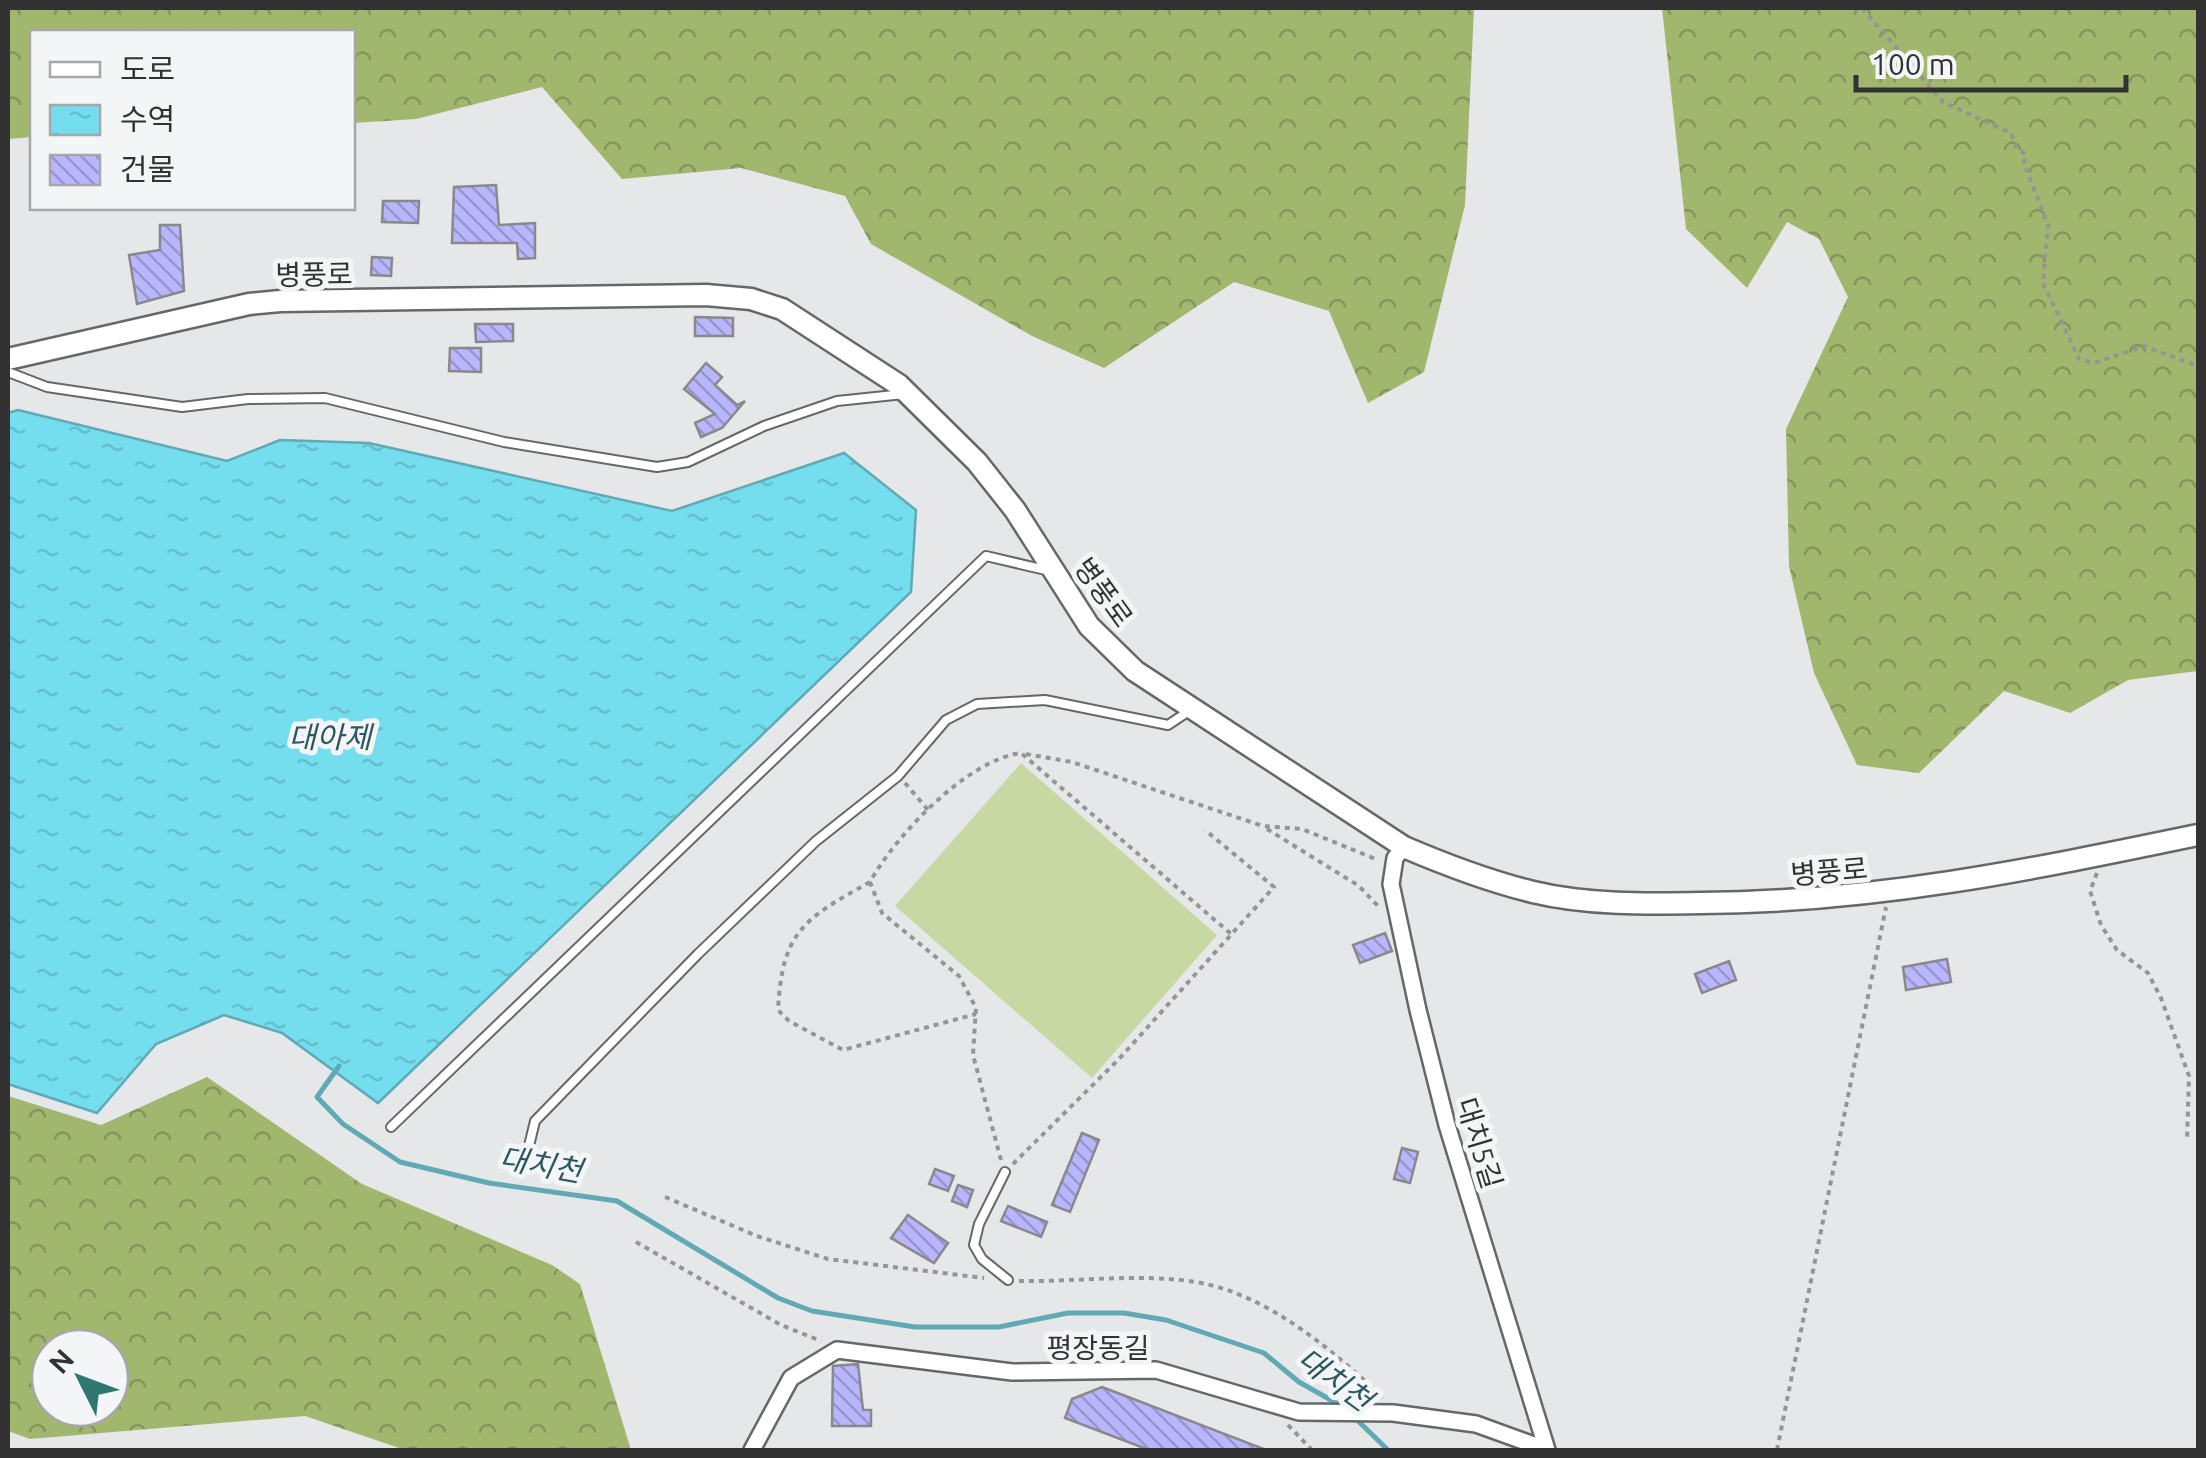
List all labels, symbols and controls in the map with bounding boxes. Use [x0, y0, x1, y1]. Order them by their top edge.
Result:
legend [30, 30, 355, 210]
scale bar [1856, 30, 2126, 92]
text: 100 m [1871, 47, 1955, 81]
text: 도로 [120, 52, 175, 86]
text: 수역 [120, 102, 175, 136]
text: 건물 [120, 152, 175, 186]
street label: 병풍로 [275, 258, 353, 290]
street label: 병풍로 [1069, 552, 1139, 632]
water label: 대아제 [289, 720, 375, 754]
street label: 병풍로 [1789, 852, 1869, 890]
street label: 대치5길 [1452, 1094, 1508, 1192]
water label: 대치천 [497, 1140, 588, 1189]
north arrow [30, 1328, 130, 1428]
street label: 평장동길 [1046, 1332, 1150, 1363]
water label: 대치천 [1292, 1341, 1381, 1419]
text: N [43, 1343, 80, 1379]

